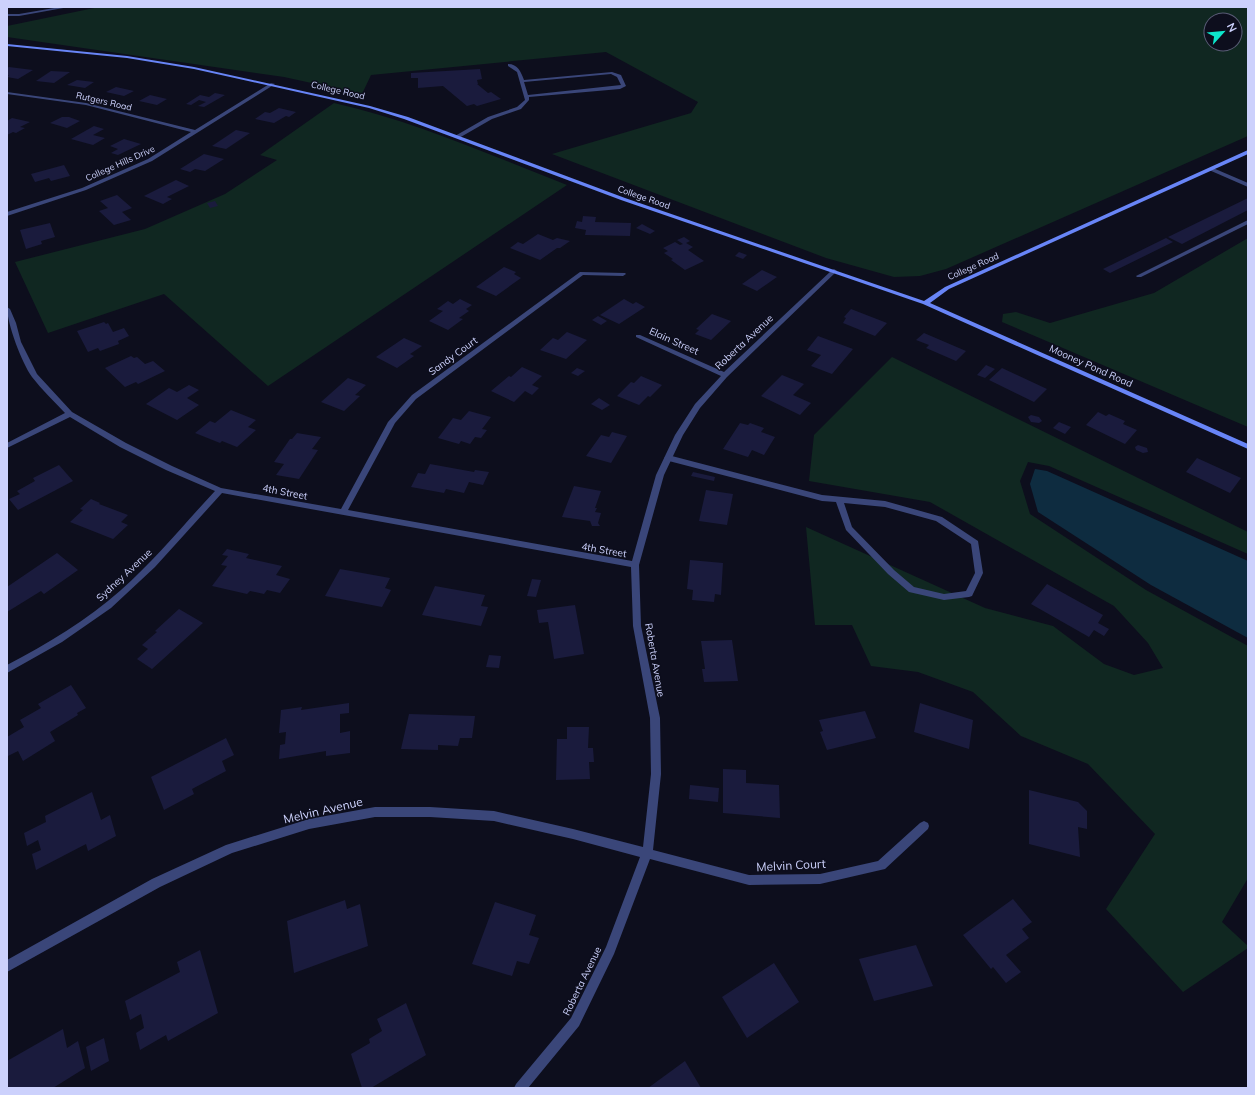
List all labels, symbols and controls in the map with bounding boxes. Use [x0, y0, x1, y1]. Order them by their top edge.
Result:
north arrow [1203, 12, 1243, 52]
text: N [1224, 21, 1240, 34]
street label: College Road [310, 78, 366, 102]
street label: Rutgers Road [75, 89, 133, 113]
street label: College Hills Drive [84, 143, 156, 183]
street label: College Road [616, 183, 672, 211]
street label: College Road [946, 250, 1000, 282]
street label: Roberta Avenue [712, 312, 776, 372]
street label: Elain Street [647, 324, 701, 358]
street label: Sandy Court [426, 334, 480, 378]
street label: Mooney Pond Road [1047, 342, 1135, 390]
street label: 4th Street [261, 481, 309, 503]
street label: 4th Street [580, 540, 628, 560]
street label: Sydney Avenue [93, 546, 155, 604]
street label: Roberta Avenue [642, 622, 668, 698]
street label: Melvin Avenue [282, 794, 364, 826]
street label: Melvin Court [756, 856, 826, 874]
street label: Roberta Avenue [560, 945, 604, 1017]

